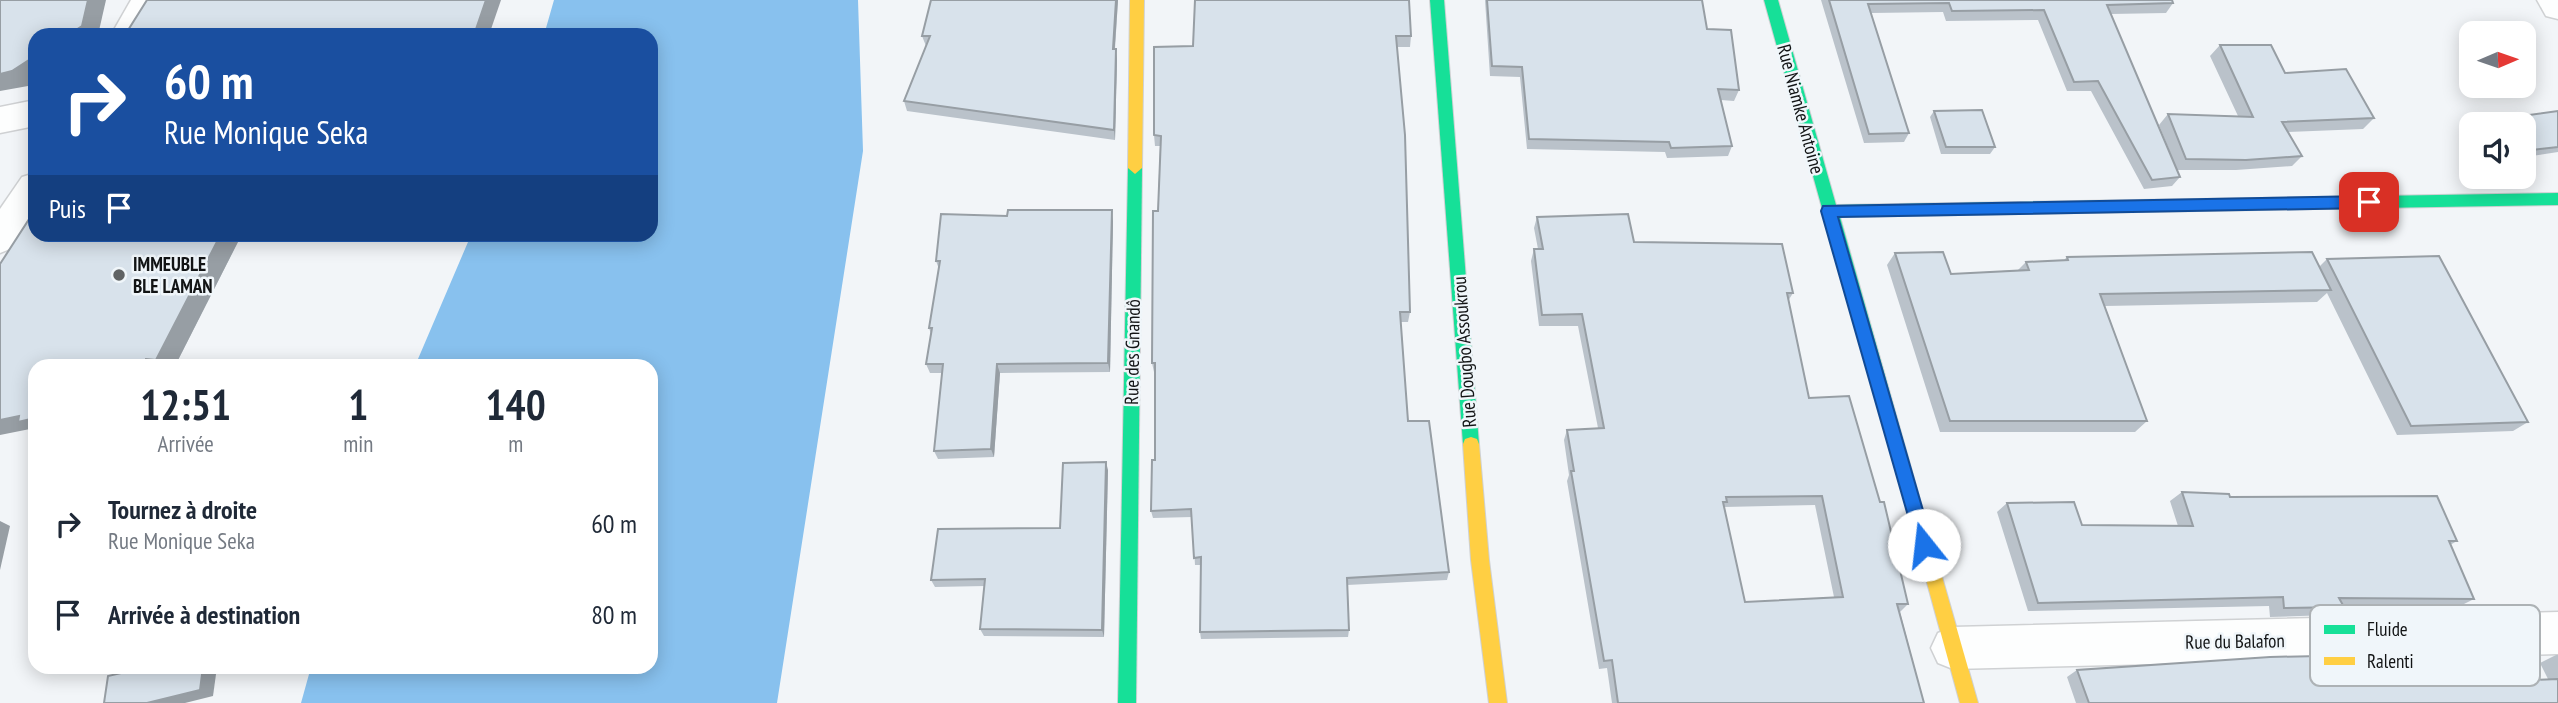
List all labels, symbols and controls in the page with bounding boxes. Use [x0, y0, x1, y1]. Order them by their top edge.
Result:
north arrow [2459, 21, 2536, 98]
map controls [2459, 21, 2536, 189]
street label: Rue Niamke Antoine [1772, 42, 1830, 176]
text: 60 m [164, 49, 253, 113]
icon: right [49, 56, 140, 147]
text: Rue Monique Seka [164, 111, 368, 153]
button: sound [2459, 112, 2536, 189]
pin [2339, 172, 2399, 232]
icon: arrive [2350, 183, 2388, 221]
icon: arrive [100, 189, 138, 227]
text: Puis [49, 192, 86, 225]
place label: IMMEUBLE BLE LAMAN [133, 252, 213, 298]
marker: IMMEUBLE BLE LAMAN [111, 267, 127, 283]
street label: Rue Dougbo Assoukrou [1447, 276, 1481, 428]
street label: Rue des Gnandô [1119, 299, 1145, 405]
text: 12:51 [140, 377, 231, 432]
text: 1 [348, 377, 368, 432]
text: 140 [486, 377, 546, 432]
text: Arrivée [158, 429, 214, 458]
text: min [343, 429, 373, 458]
text: m [508, 429, 523, 458]
text: Tournez à droite [108, 493, 257, 526]
icon: right [49, 505, 87, 543]
text: 60 m [591, 507, 637, 540]
position arrow [1887, 508, 1961, 582]
text: Rue Monique Seka [108, 526, 255, 555]
icon: arrive [49, 596, 87, 634]
text: Arrivée à destination [108, 598, 300, 631]
text: 80 m [591, 598, 637, 631]
legend [2310, 605, 2540, 686]
text: Fluide [2367, 617, 2408, 641]
street label: Rue du Balafon [2185, 628, 2285, 654]
text: Ralenti [2367, 649, 2414, 673]

